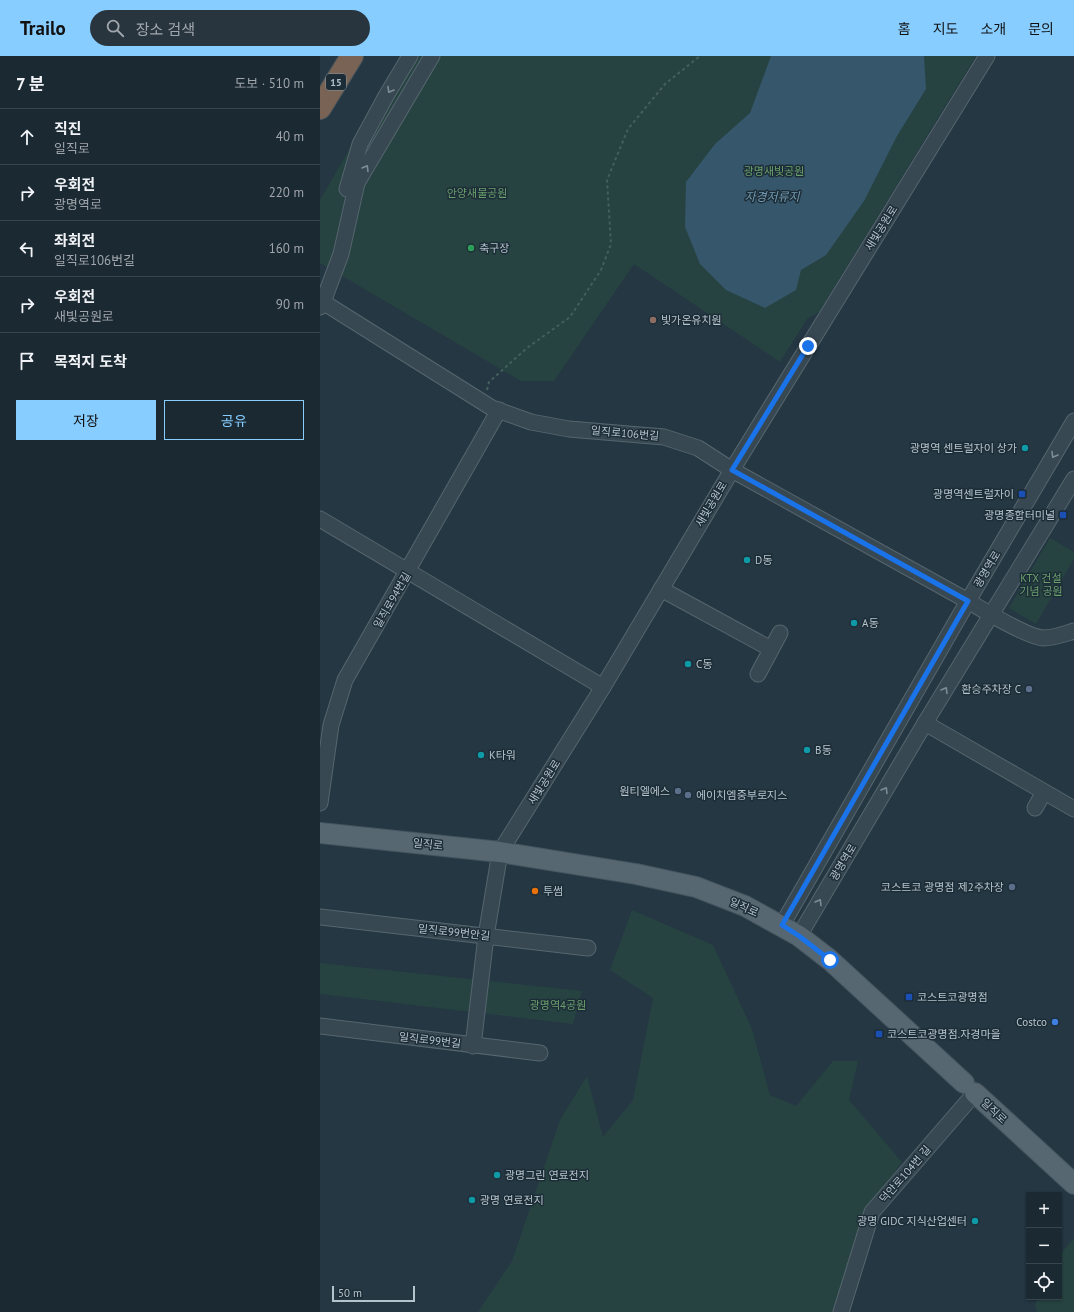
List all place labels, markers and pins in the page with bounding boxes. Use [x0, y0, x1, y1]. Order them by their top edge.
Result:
place label: 축구장 [479, 241, 509, 255]
marker: 축구장 [466, 243, 476, 253]
place label: 빛가온유치원 [661, 313, 722, 327]
marker: 빛가온유치원 [648, 315, 658, 325]
place label: 광명역 센트럴자이 상가 [910, 441, 1017, 455]
marker: 광명역 센트럴자이 상가 [1020, 443, 1030, 453]
place label: 광명역센트럴자이 [933, 487, 1014, 501]
marker: 광명역센트럴자이 [1017, 489, 1027, 499]
place label: 광명종합터미널 [984, 508, 1055, 522]
marker: 광명종합터미널 [1058, 510, 1068, 520]
place label: D동 [755, 553, 772, 567]
marker: D동 [742, 555, 752, 565]
place label: A동 [862, 616, 879, 630]
marker: A동 [849, 618, 859, 628]
place label: C동 [696, 657, 712, 671]
marker: C동 [683, 659, 693, 669]
place label: 환승주차장 C [961, 682, 1021, 696]
marker: 환승주차장 C [1024, 684, 1034, 694]
place label: B동 [815, 743, 832, 757]
marker: B동 [802, 745, 812, 755]
place label: K타워 [489, 748, 516, 762]
marker: K타워 [476, 750, 486, 760]
place label: 원티엘에스 [619, 784, 670, 798]
marker: 원티엘에스 [673, 786, 683, 796]
place label: 에이치엠중부로지스 [696, 788, 787, 802]
marker: 에이치엠중부로지스 [683, 790, 693, 800]
place label: 코스트코 광명점 제2주차장 [881, 880, 1004, 894]
marker: 코스트코 광명점 제2주차장 [1007, 882, 1017, 892]
place label: 투썸 [543, 884, 563, 898]
marker: 투썸 [530, 886, 540, 896]
place label: 코스트코광명점 [917, 990, 988, 1004]
marker: 코스트코광명점 [904, 992, 914, 1002]
place label: Costco [1016, 1015, 1047, 1029]
marker: Costco [1050, 1017, 1060, 1027]
place label: 코스트코광명점.자경마을 [887, 1027, 1001, 1041]
marker: 코스트코광명점.자경마을 [874, 1029, 884, 1039]
place label: 광명그린 연료전지 [505, 1168, 589, 1182]
marker: 광명그린 연료전지 [492, 1170, 502, 1180]
place label: 광명 연료전지 [480, 1193, 544, 1207]
marker: 광명 연료전지 [467, 1195, 477, 1205]
place label: 광명 GIDC 지식산업센터 [857, 1214, 967, 1228]
marker: 광명 GIDC 지식산업센터 [970, 1216, 980, 1226]

